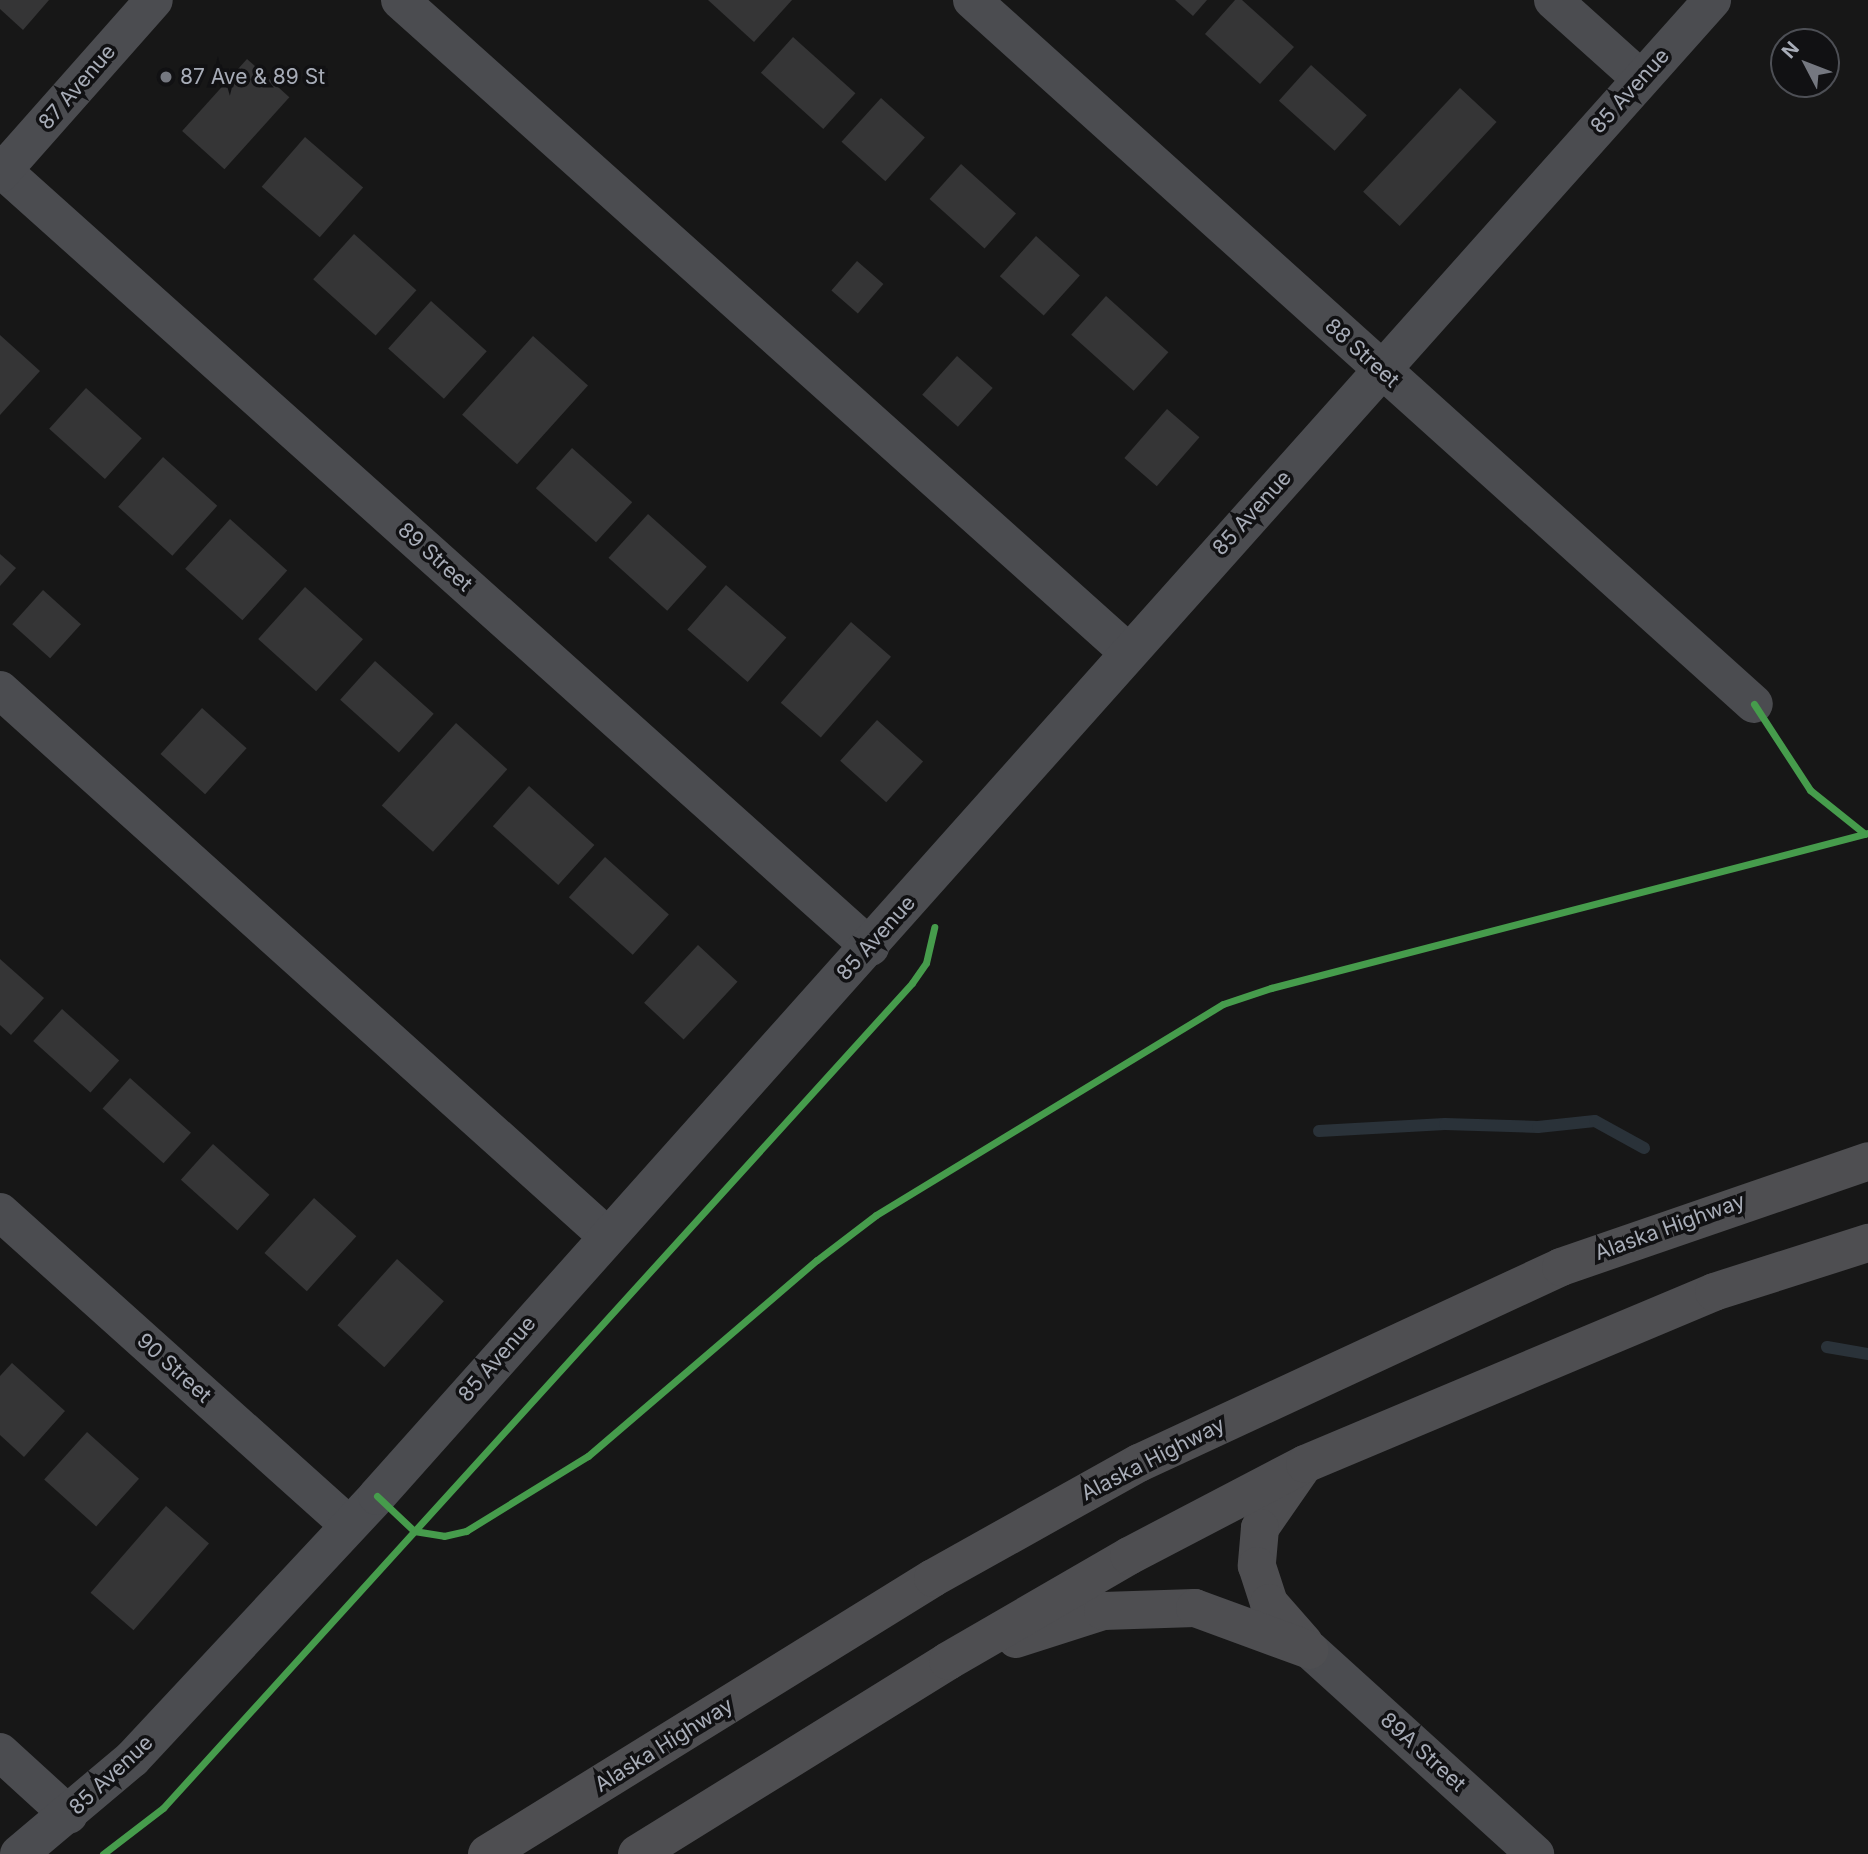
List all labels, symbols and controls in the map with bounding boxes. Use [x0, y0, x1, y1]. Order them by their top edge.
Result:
north arrow [1770, 28, 1840, 98]
text: N [1777, 37, 1804, 63]
street label: 87 Avenue [33, 39, 121, 135]
street label: 85 Avenue [1585, 43, 1675, 139]
place label: 87 Ave & 89 St [180, 64, 325, 90]
marker: 87 Ave & 89 St [158, 69, 174, 85]
street label: 88 Street [1320, 313, 1404, 393]
street label: 85 Avenue [1207, 465, 1297, 561]
street label: 89 Street [393, 517, 477, 597]
street label: 85 Avenue [831, 890, 921, 986]
street label: Alaska Highway [1591, 1188, 1749, 1266]
street label: 85 Avenue [453, 1311, 541, 1407]
street label: 90 Street [132, 1328, 216, 1408]
street label: Alaska Highway [1077, 1412, 1229, 1506]
street label: Alaska Highway [590, 1692, 738, 1798]
street label: 89A Street [1375, 1707, 1471, 1797]
street label: 85 Avenue [64, 1730, 158, 1820]

